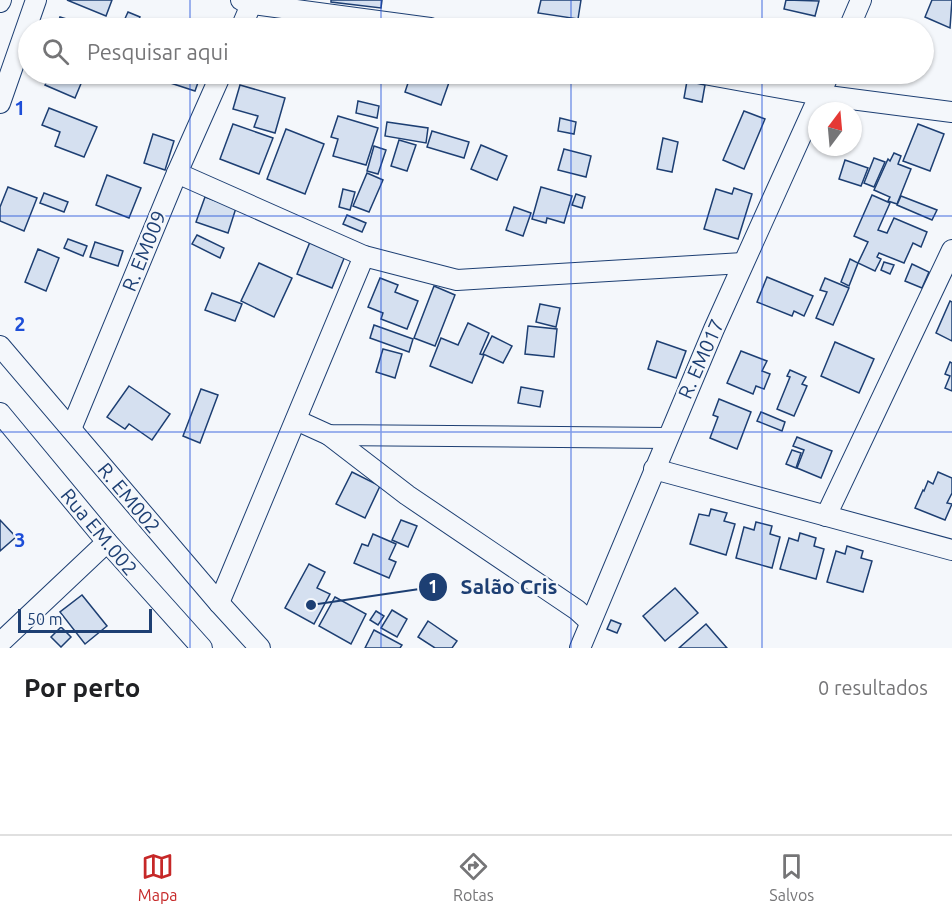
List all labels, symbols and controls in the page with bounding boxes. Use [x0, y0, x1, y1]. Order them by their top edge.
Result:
search box [18, 18, 934, 84]
icon: search [39, 35, 72, 68]
text: Pesquisar aqui [87, 39, 229, 64]
text: 1 [14, 96, 26, 119]
north arrow [808, 102, 862, 156]
street label: R. EM009 [117, 207, 170, 294]
text: 2 [14, 312, 26, 335]
street label: R. EM017 [673, 315, 728, 402]
street label: R. EM002 [93, 458, 165, 538]
street label: Rua EM.002 [56, 484, 142, 580]
text: 3 [14, 528, 26, 551]
callout: Salão Cris [418, 567, 569, 606]
text: Salão Cris [461, 574, 558, 598]
text: 1 [428, 576, 438, 596]
scale bar [18, 606, 152, 634]
text: 50 m [27, 610, 63, 628]
text: Por perto [24, 673, 140, 702]
text: 0 resultados [818, 676, 928, 699]
tab: Mapa [138, 850, 177, 904]
tab: Rotas [453, 850, 494, 904]
tab: Salvos [769, 850, 814, 904]

